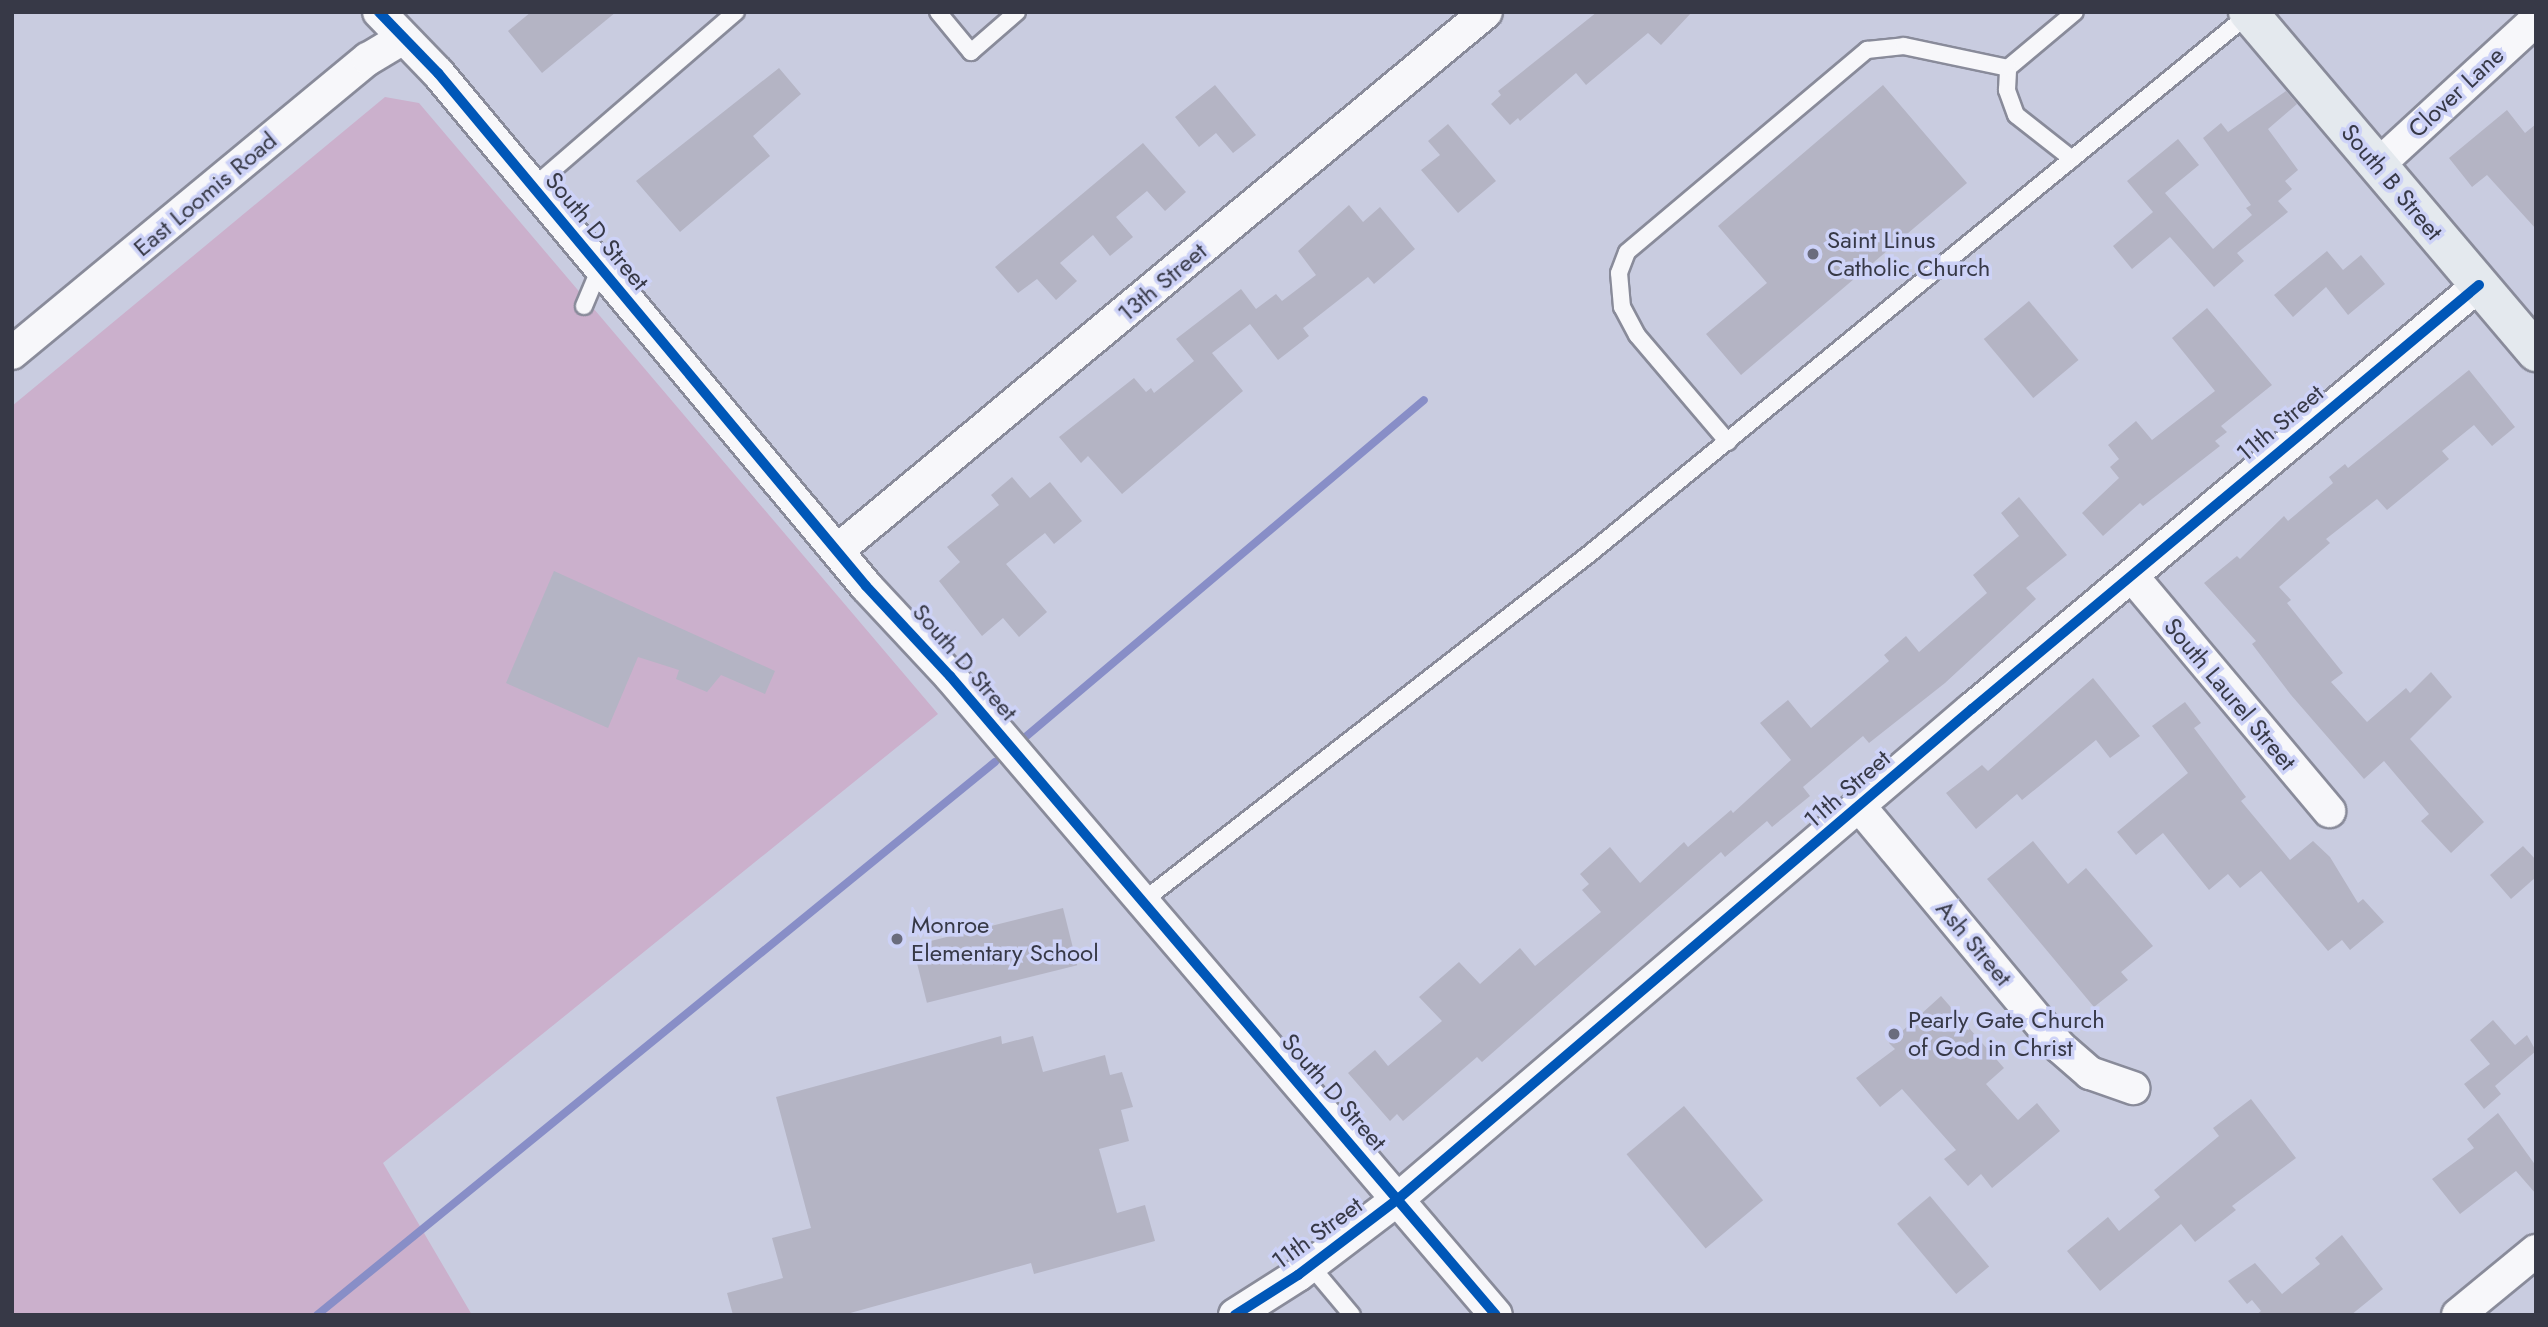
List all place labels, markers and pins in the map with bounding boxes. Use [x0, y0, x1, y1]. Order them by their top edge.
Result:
place label: Saint Linus Catholic Church [1827, 226, 1990, 282]
marker: Saint Linus Catholic Church [1805, 246, 1821, 262]
place label: Monroe Elementary School [911, 911, 1099, 967]
marker: Monroe Elementary School [889, 931, 905, 947]
place label: Pearly Gate Church of God in Christ [1908, 1006, 2105, 1062]
marker: Pearly Gate Church of God in Christ [1886, 1026, 1902, 1042]

